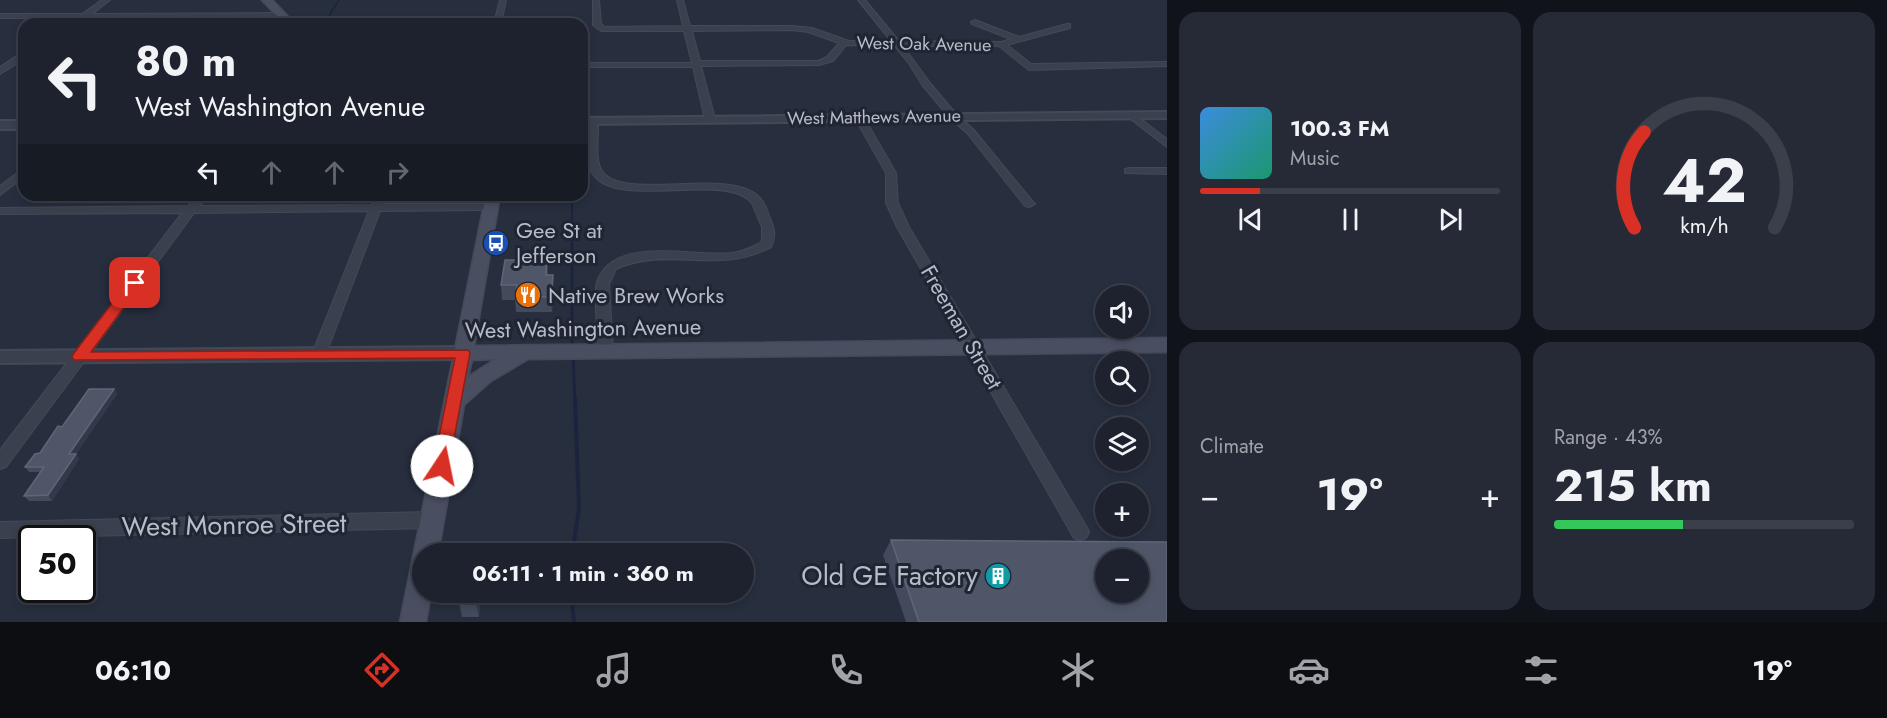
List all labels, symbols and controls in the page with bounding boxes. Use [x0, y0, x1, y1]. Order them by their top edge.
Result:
street label: West Oak Avenue [856, 30, 992, 58]
text: 80 m [135, 31, 236, 92]
icon: left [36, 42, 114, 120]
text: West Washington Avenue [135, 87, 425, 126]
street label: West Matthews Avenue [787, 102, 961, 132]
text: 100.3 FM [1290, 112, 1389, 144]
text: 42 [1662, 135, 1746, 225]
text: Music [1290, 144, 1340, 173]
icon: left [192, 156, 225, 189]
icon: ahead [255, 156, 288, 189]
icon: ahead [318, 156, 351, 189]
icon: right [381, 156, 414, 189]
icon: previous [1234, 203, 1267, 236]
icon: pause [1334, 203, 1367, 236]
icon: next [1434, 203, 1467, 236]
text: km/h [1680, 211, 1728, 242]
place label: Gee St at Jefferson [513, 214, 603, 271]
bus stop icon: Gee St at Jefferson [481, 228, 511, 258]
pin [109, 257, 160, 308]
street label: Freeman Street [913, 259, 1011, 396]
icon: arrive [118, 266, 151, 299]
place label: Native Brew Works [548, 279, 724, 311]
restaurant icon: Native Brew Works [513, 280, 543, 310]
map controls [1095, 285, 1149, 603]
button: sound [1095, 285, 1149, 339]
street label: West Washington Avenue [465, 310, 701, 346]
button: search [1095, 351, 1149, 405]
button: layers [1095, 417, 1149, 471]
text: Range · 43% [1554, 423, 1663, 452]
text: Climate [1200, 432, 1264, 461]
position arrow [410, 434, 474, 498]
text: 215 km [1554, 453, 1712, 518]
text: 19° [1316, 462, 1383, 527]
text: − [1200, 472, 1219, 519]
text: + [1480, 472, 1500, 519]
button: + [1095, 483, 1149, 537]
street label: West Monroe Street [121, 503, 347, 546]
speed limit sign: 50 [18, 525, 96, 603]
button: − [1095, 549, 1149, 603]
place label: Old GE Factory [801, 556, 978, 595]
text: 06:11 · 1 min · 360 m [472, 557, 694, 589]
building icon: Old GE Factory [983, 561, 1013, 591]
icon: directions [361, 649, 403, 691]
icon: music [593, 649, 635, 691]
icon: phone [825, 649, 867, 691]
icon: climate [1057, 649, 1099, 691]
icon: car [1288, 649, 1330, 691]
icon: filters [1520, 649, 1562, 691]
text: 06:10 [95, 651, 171, 690]
text: 19° [1752, 651, 1792, 690]

